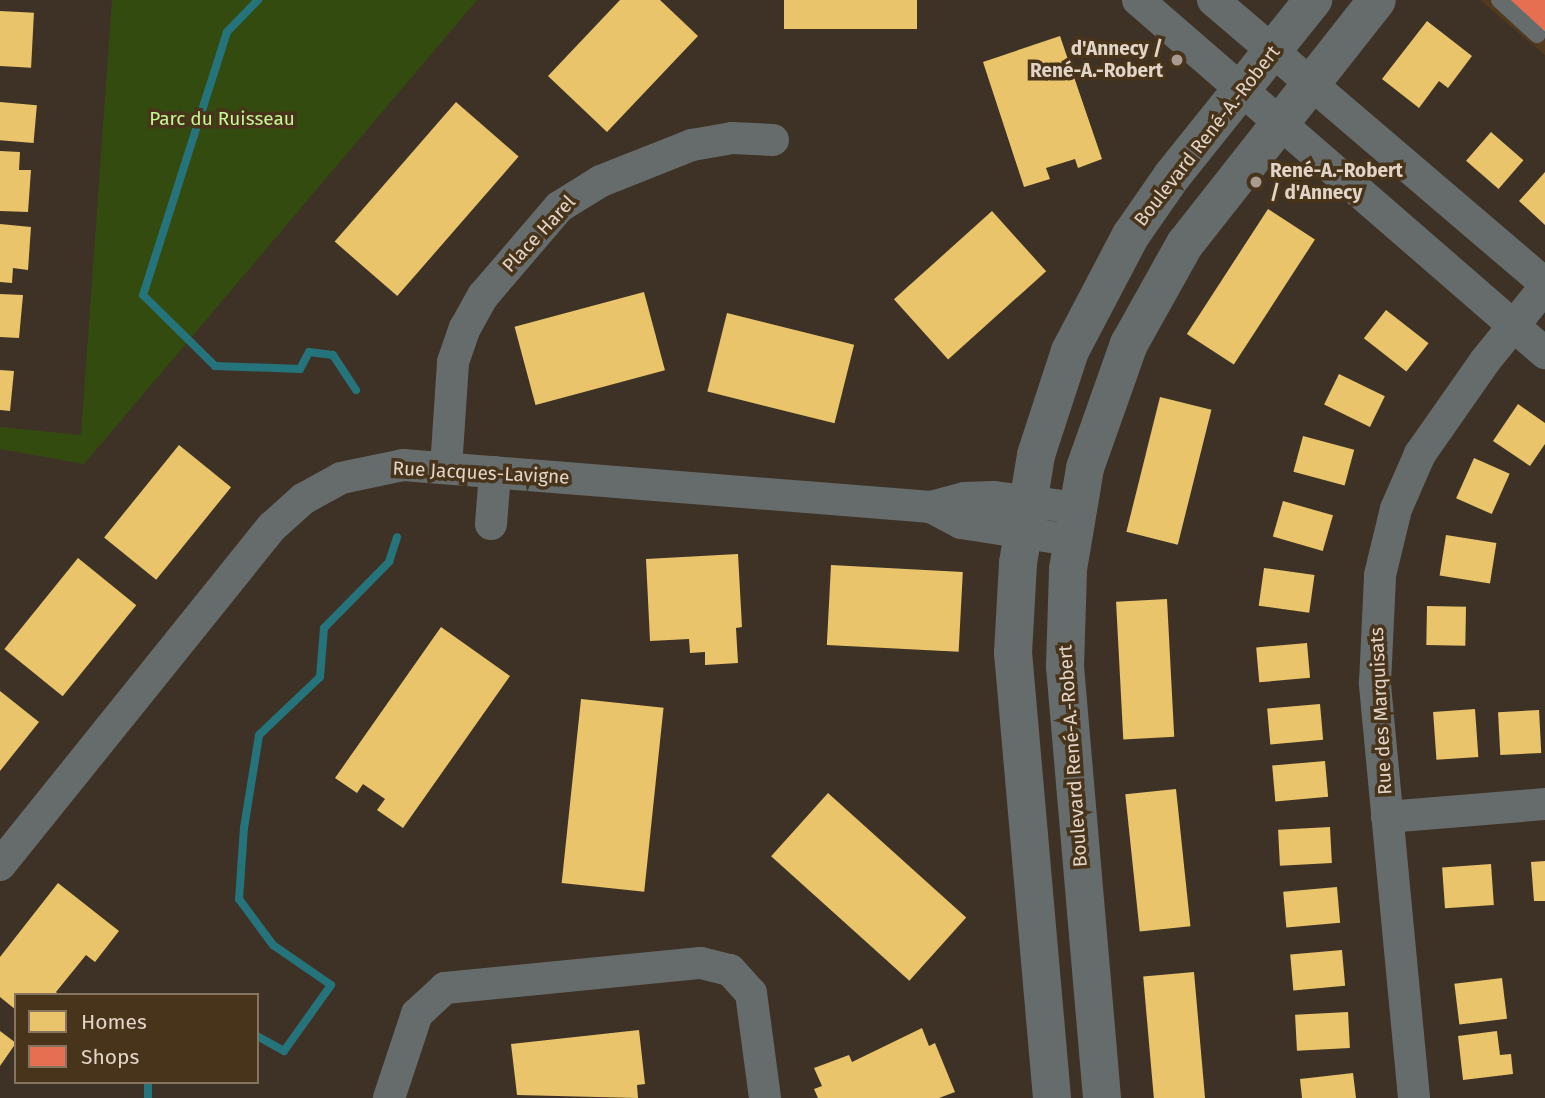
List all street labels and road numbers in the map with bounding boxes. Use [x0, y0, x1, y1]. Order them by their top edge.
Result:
street label: Boulevard René-A.-Robert [1129, 41, 1285, 231]
street label: Place Harel [498, 191, 580, 277]
street label: Rue Jacques-Lavigne [392, 457, 570, 489]
street label: Rue des Marquisats [1365, 627, 1397, 795]
street label: Boulevard René-A.-Robert [1054, 644, 1092, 868]

